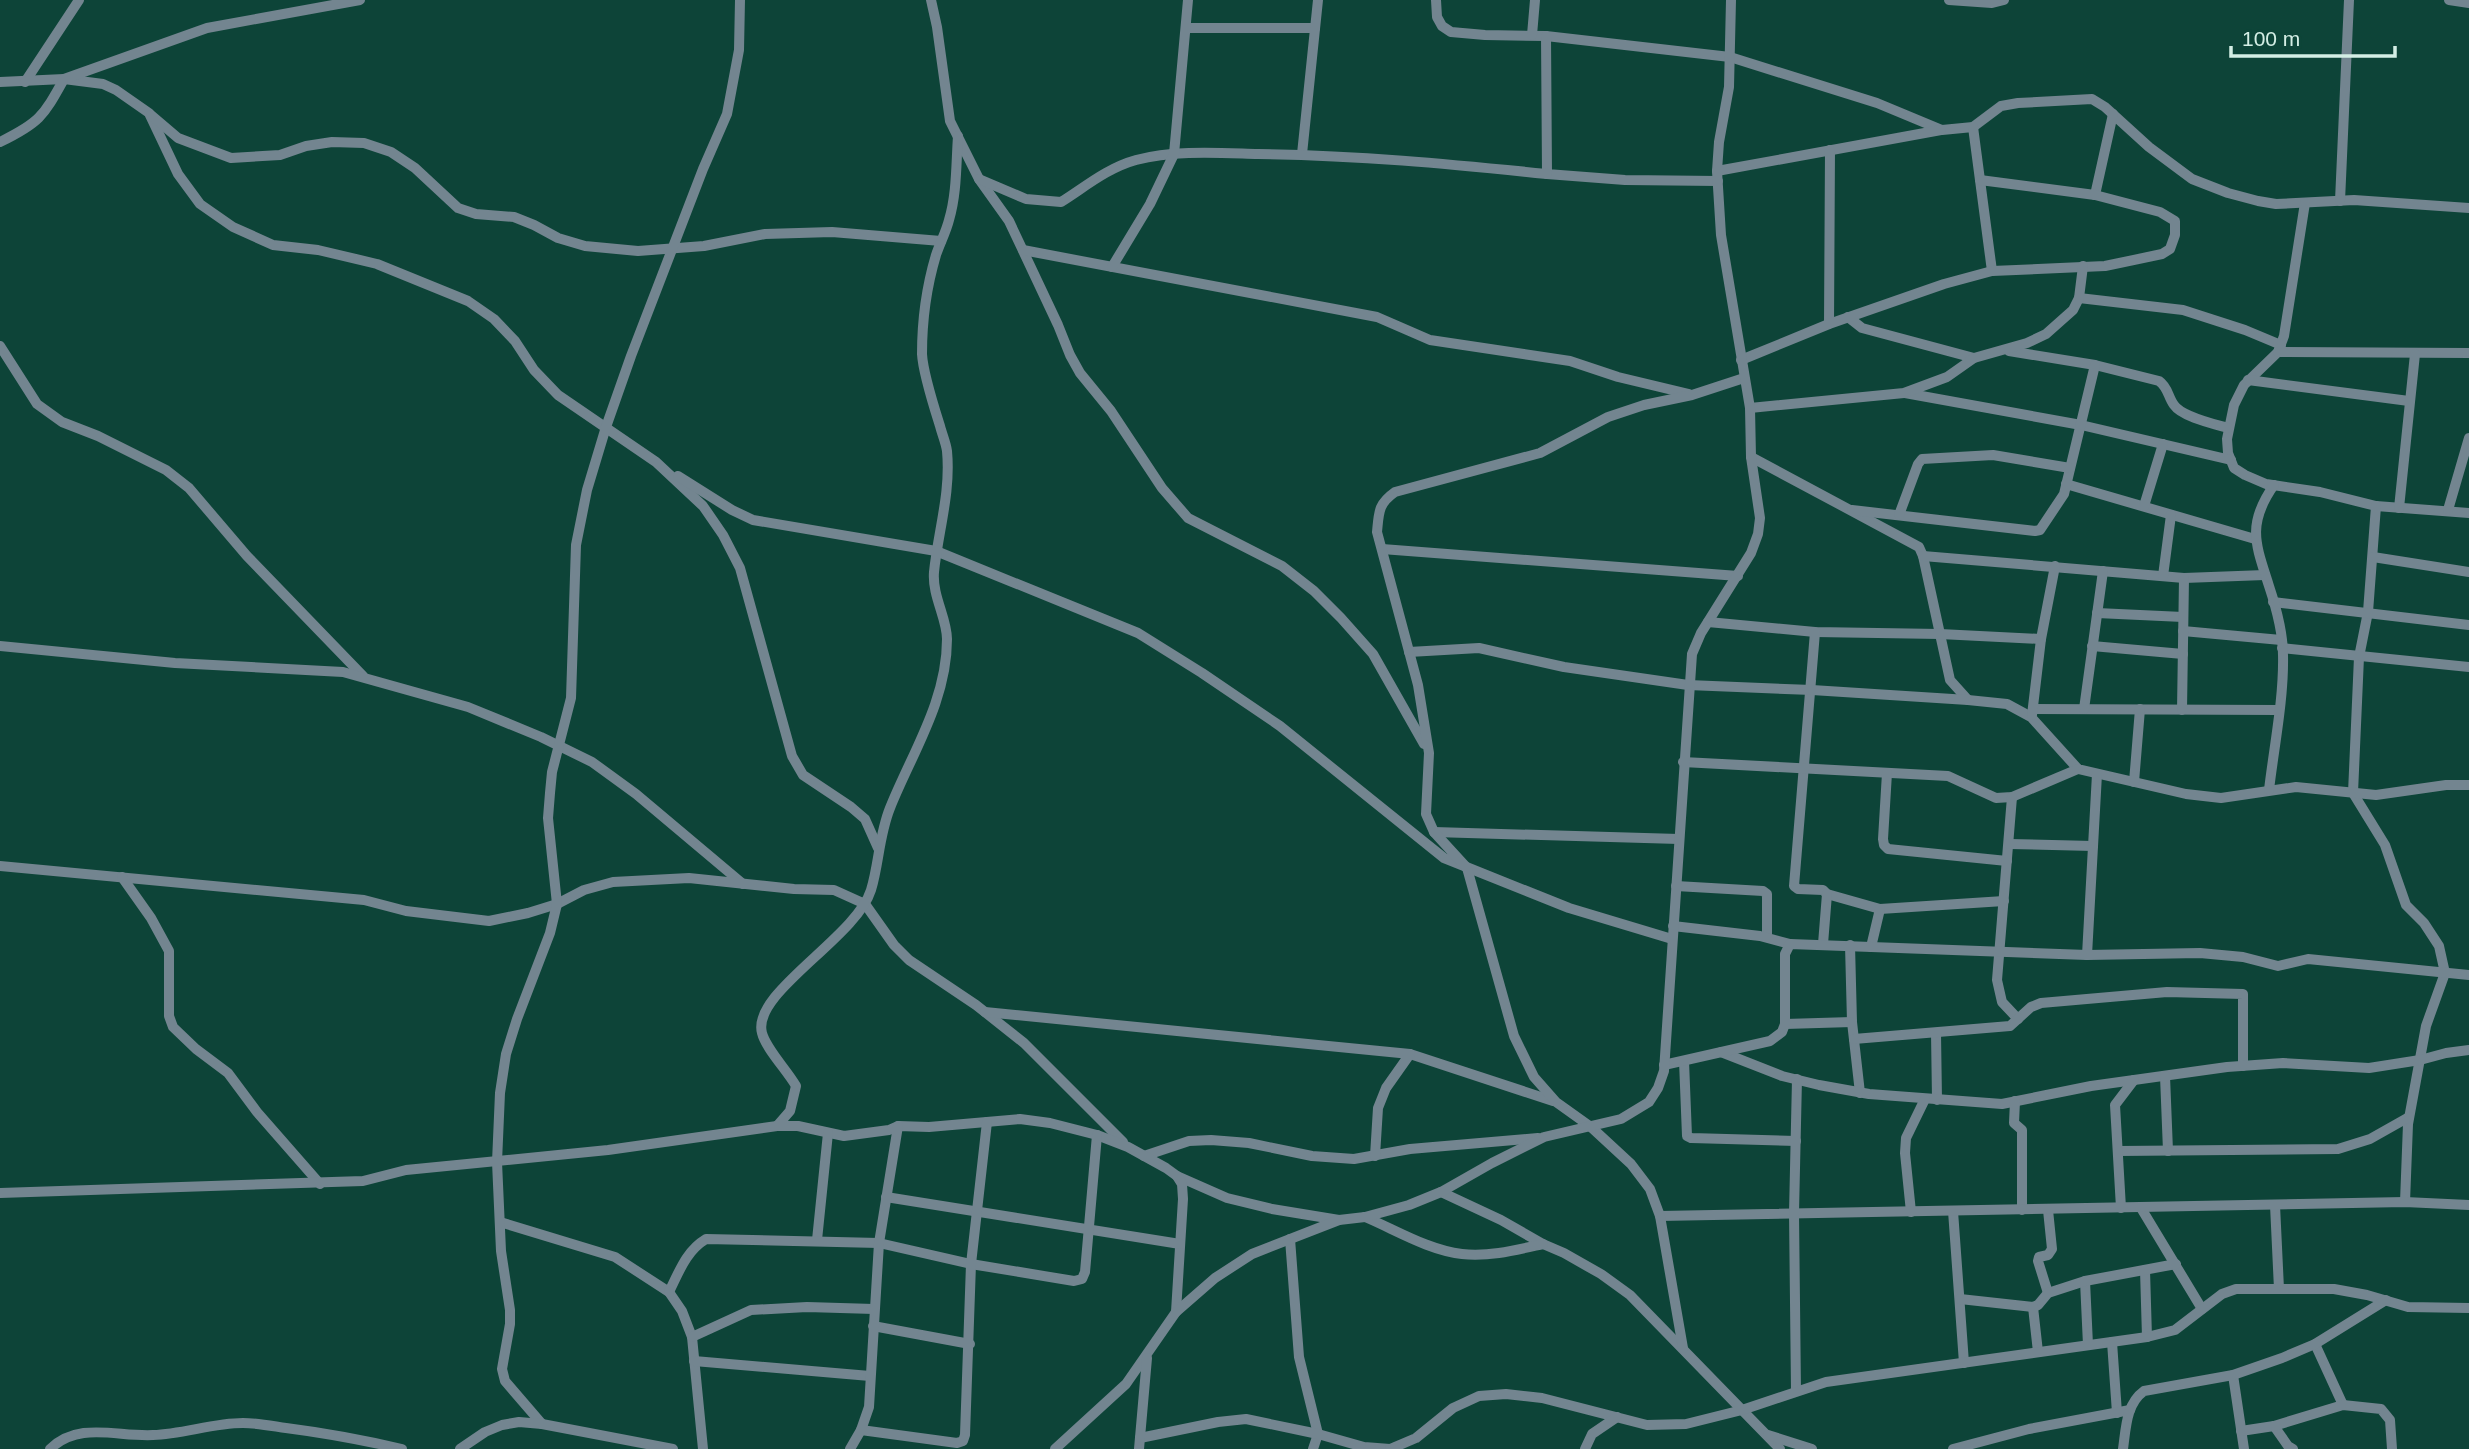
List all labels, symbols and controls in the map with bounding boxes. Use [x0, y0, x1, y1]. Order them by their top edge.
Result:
scale bar [2231, 14, 2396, 58]
text: 100 m [2242, 27, 2300, 50]

